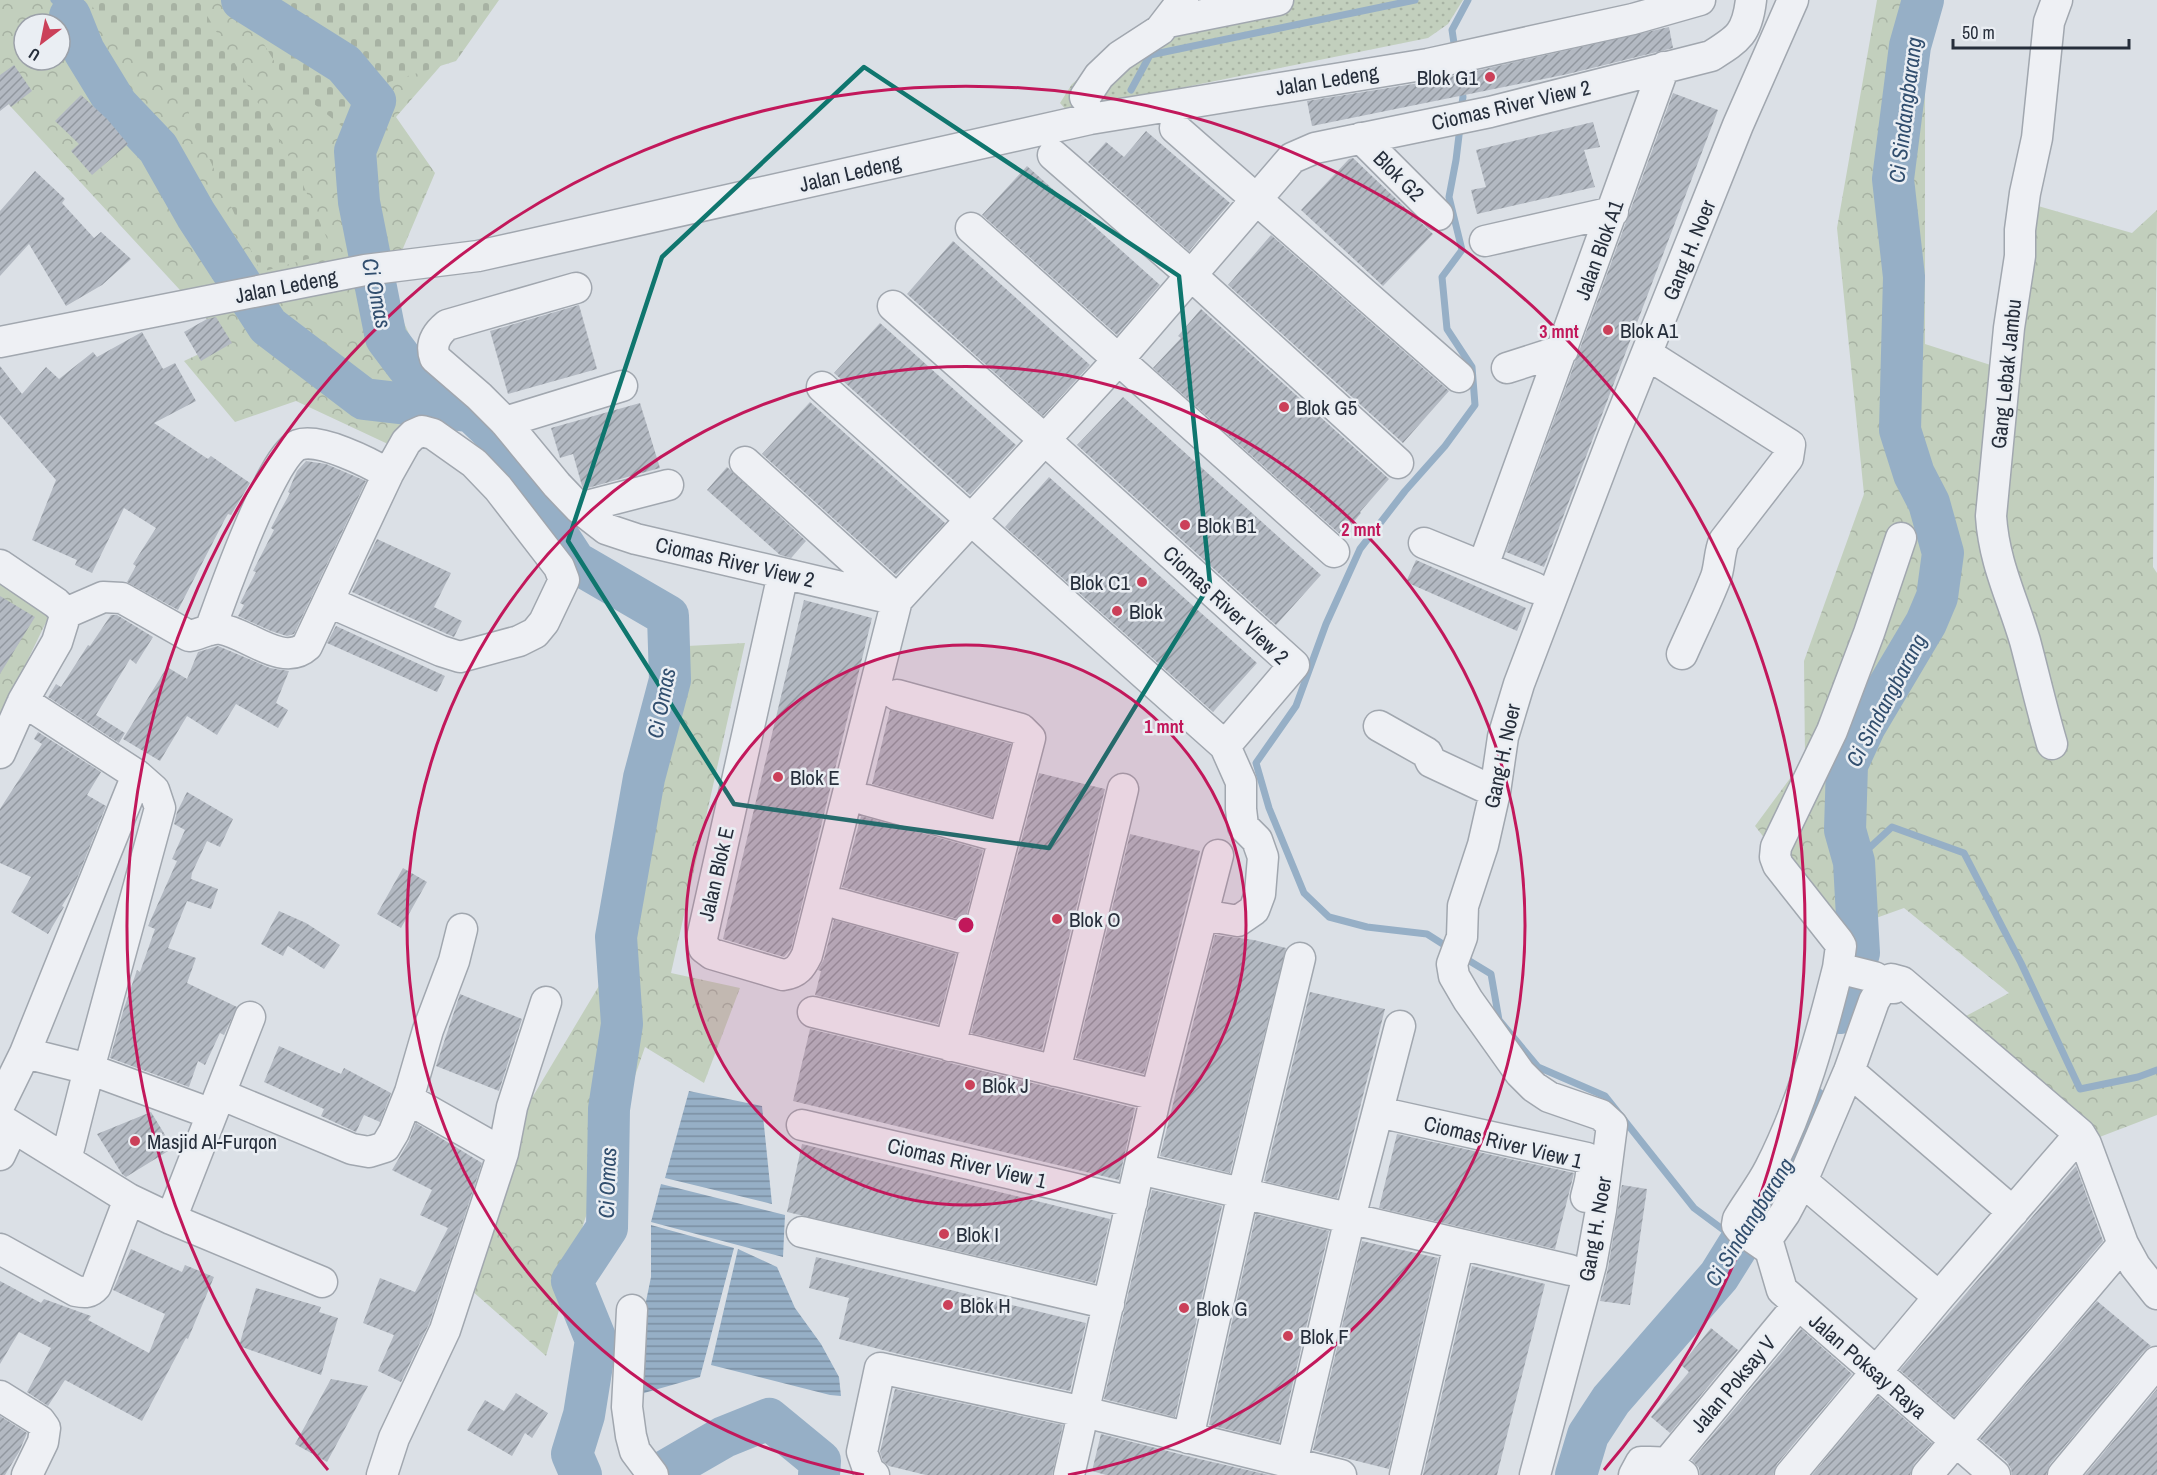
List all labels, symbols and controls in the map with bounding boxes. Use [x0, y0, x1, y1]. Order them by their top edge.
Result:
north arrow [12, 12, 72, 72]
scale bar [1953, 12, 2128, 50]
text: 50 m [1962, 20, 1995, 45]
water label: Ci Sindangbarang [1881, 35, 1929, 185]
text: U [24, 43, 44, 67]
street label: Jalan Ledeng [1274, 58, 1381, 102]
place label: Blok G1 [1417, 63, 1478, 92]
marker: Blok G1 [1483, 70, 1497, 84]
street label: Ciomas River View 2 [1429, 73, 1593, 137]
street label: Blok G2 [1367, 144, 1431, 208]
street label: Jalan Ledeng [796, 147, 904, 199]
street label: Gang H. Noer [1656, 195, 1722, 305]
street label: Jalan Blok A1 [1568, 196, 1631, 304]
water label: Ci Omas [355, 255, 399, 331]
street label: Jalan Ledeng [232, 262, 340, 310]
street label: Gang Lebak Jambu [1984, 298, 2028, 450]
place label: Blok A1 [1620, 316, 1679, 345]
text: 3 mnt [1539, 319, 1579, 344]
marker: Blok A1 [1601, 323, 1615, 337]
place label: Blok G5 [1296, 393, 1357, 422]
marker: Blok G5 [1277, 400, 1291, 414]
place label: Blok B1 [1197, 511, 1257, 540]
text: 2 mnt [1341, 517, 1381, 542]
marker: Blok B1 [1178, 518, 1192, 532]
street label: Ciomas River View 2 [653, 530, 817, 594]
street label: Ciomas River View 2 [1157, 539, 1295, 671]
place label: Blok C1 [1070, 568, 1130, 597]
marker: Blok C1 [1135, 575, 1149, 589]
place label: Blok [1129, 597, 1163, 626]
marker: Blok [1110, 604, 1124, 618]
water label: Ci Sindangbarang [1838, 628, 1934, 772]
water label: Ci Omas [639, 665, 683, 741]
street label: Gang H. Noer [1477, 701, 1527, 811]
text: 1 mnt [1144, 714, 1184, 739]
place label: Blok E [790, 763, 840, 792]
marker: Blok E [771, 770, 785, 784]
street label: Jalan Blok E [691, 824, 741, 924]
place label: Blok O [1069, 905, 1121, 934]
marker: Blok O [1050, 912, 1064, 926]
centre of rings [956, 915, 976, 935]
place label: Blok J [982, 1071, 1029, 1100]
marker: Blok J [963, 1078, 977, 1092]
street label: Ciomas River View 1 [1421, 1108, 1586, 1176]
place label: Masjid Al-Furqon [147, 1127, 277, 1156]
street label: Ciomas River View 1 [885, 1131, 1050, 1195]
marker: Masjid Al-Furqon [128, 1134, 142, 1148]
water label: Ci Omas [591, 1147, 623, 1219]
water label: Ci Sindangbarang [1697, 1152, 1801, 1292]
street label: Gang H. Noer [1571, 1174, 1619, 1284]
place label: Blok I [956, 1220, 999, 1249]
marker: Blok I [937, 1227, 951, 1241]
place label: Blok H [960, 1291, 1011, 1320]
place label: Blok G [1196, 1294, 1248, 1323]
marker: Blok H [941, 1298, 955, 1312]
marker: Blok G [1177, 1301, 1191, 1315]
street label: Jalan Poksay Raya [1803, 1307, 1933, 1426]
place label: Blok F [1300, 1322, 1349, 1351]
marker: Blok F [1281, 1329, 1295, 1343]
street label: Jalan Poksay V [1684, 1329, 1783, 1439]

